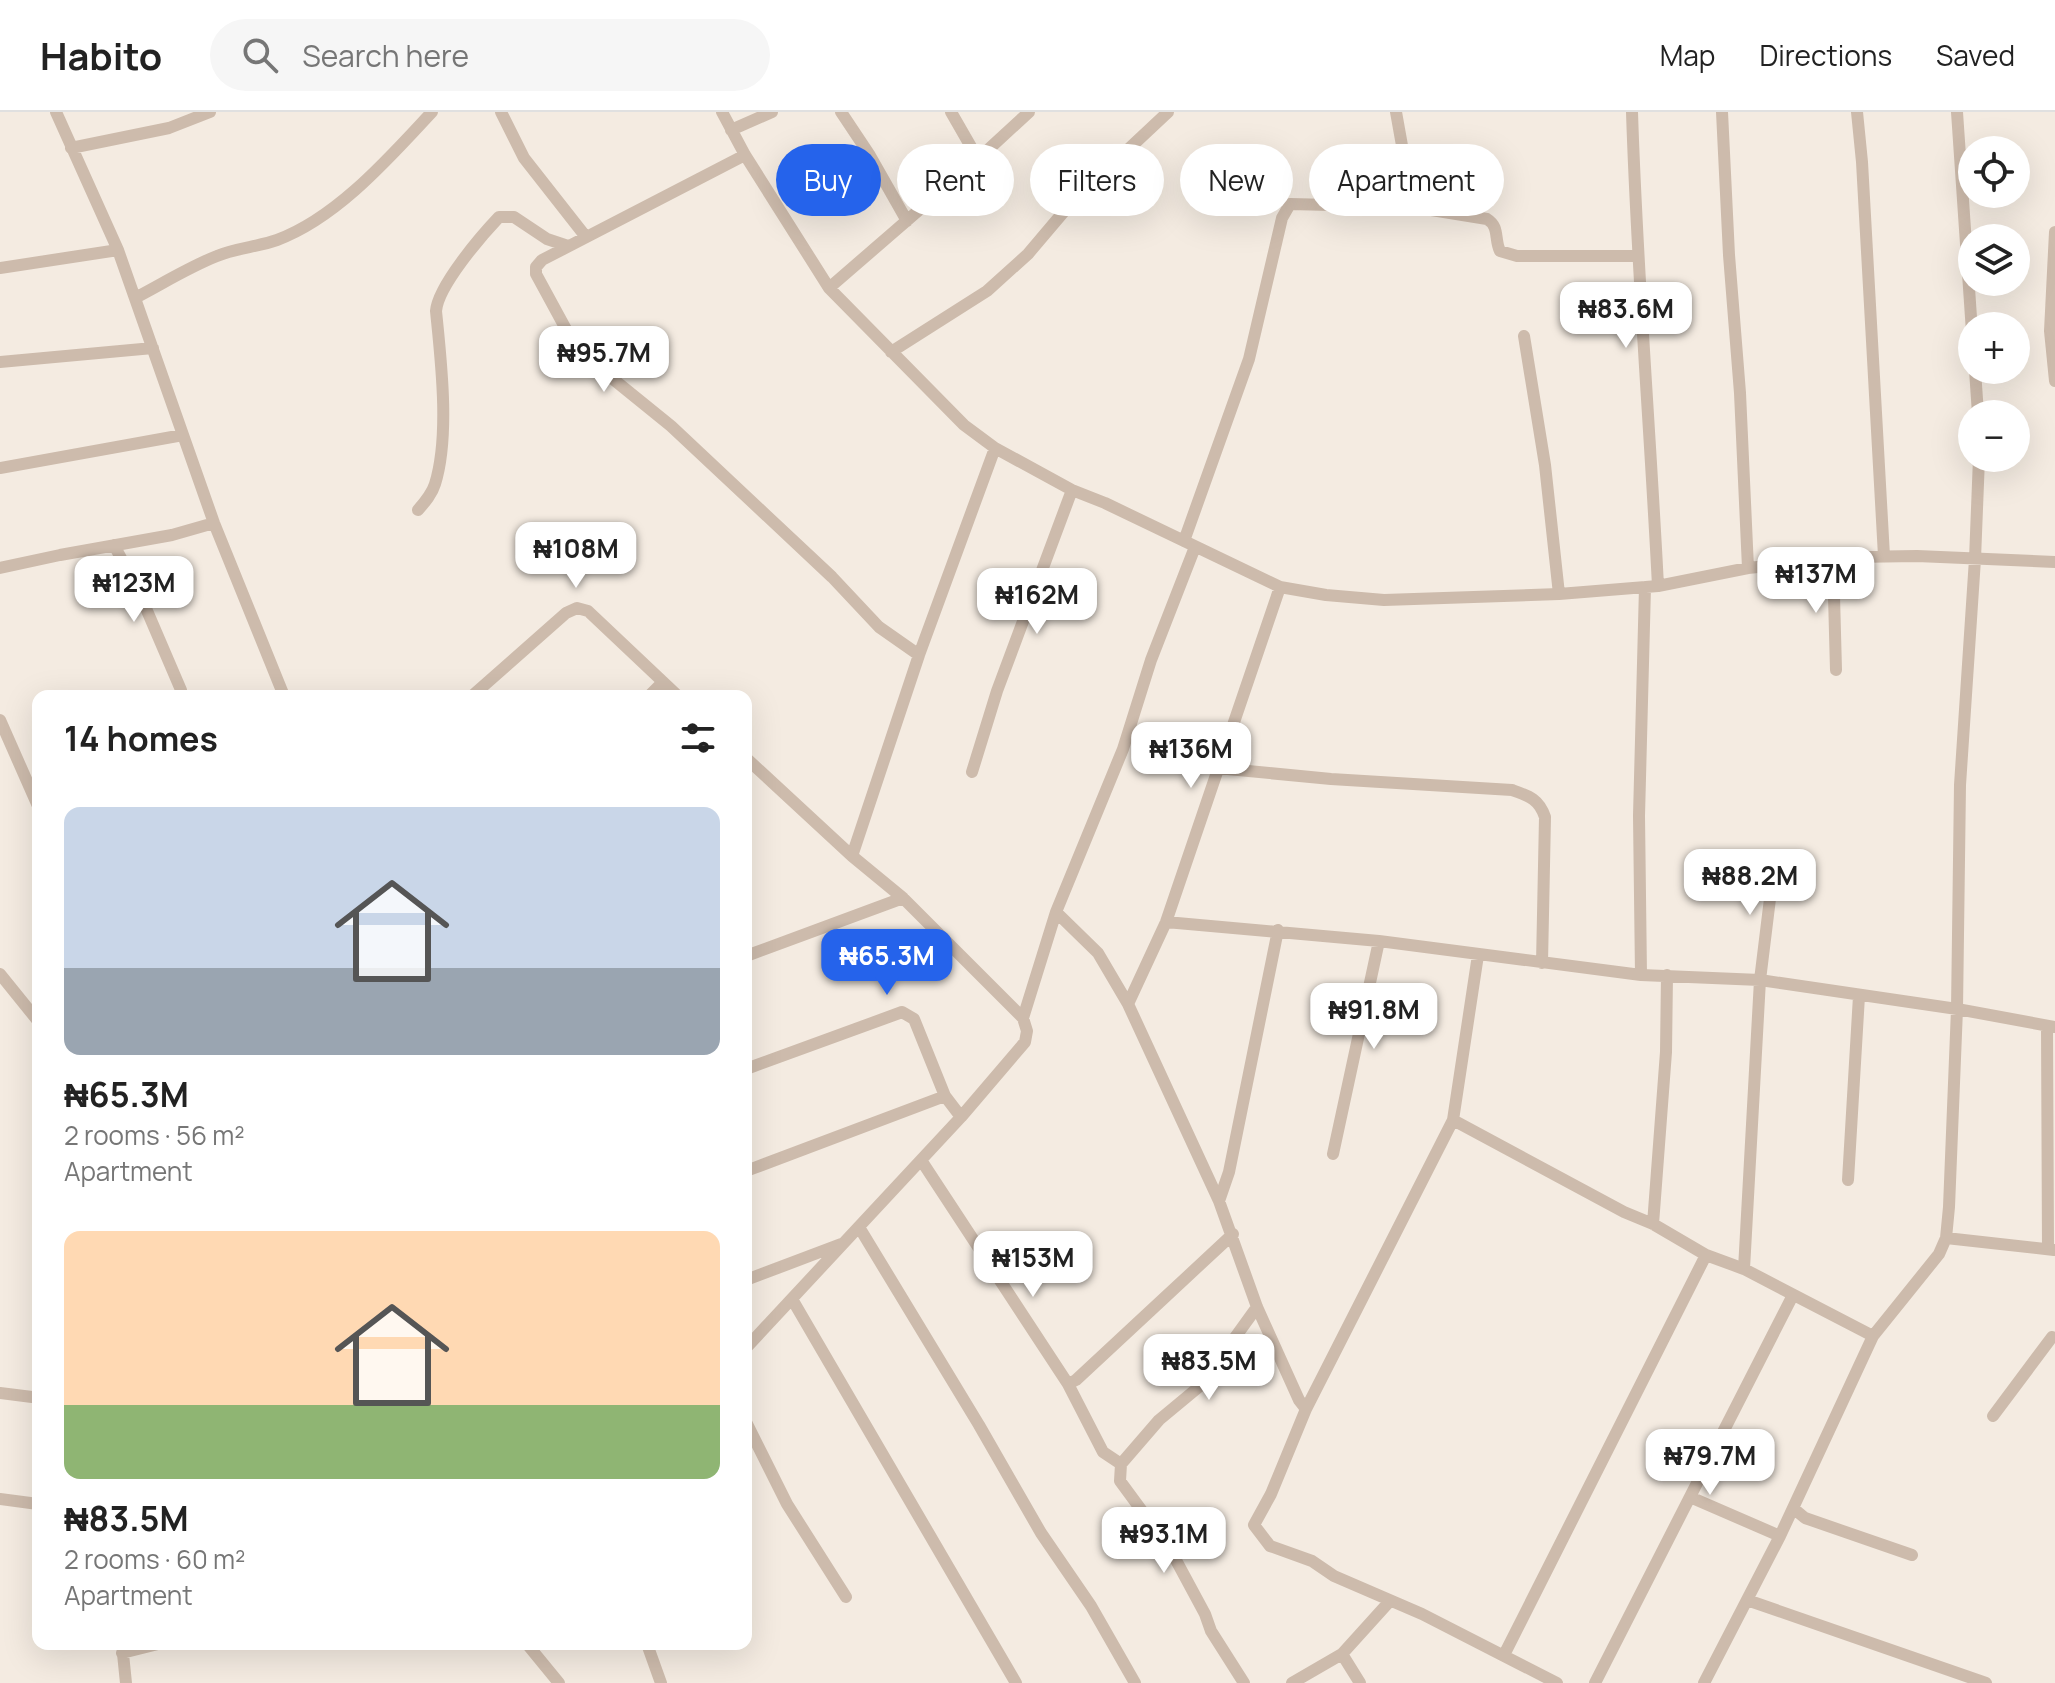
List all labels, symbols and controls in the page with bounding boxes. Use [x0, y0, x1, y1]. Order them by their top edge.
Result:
search box [210, 19, 770, 91]
text: Habito [40, 29, 162, 81]
icon: search [238, 33, 282, 77]
text: Search here [302, 35, 469, 76]
text: Map [1660, 36, 1715, 74]
text: Directions [1759, 36, 1892, 74]
text: Saved [1936, 36, 2015, 74]
map controls [1958, 136, 2030, 472]
button: locate [1958, 136, 2030, 208]
chip: Buy [776, 144, 881, 216]
chip: Rent [897, 144, 1014, 216]
chip: Filters [1030, 144, 1164, 216]
chip: New [1180, 144, 1293, 216]
chip: Apartment [1309, 144, 1504, 216]
button: layers [1958, 224, 2030, 296]
pin: ₦83.6M [1561, 282, 1691, 350]
text: ₦83.6M [1578, 290, 1674, 326]
button: + [1958, 312, 2030, 384]
pin: ₦95.7M [539, 326, 669, 394]
text: ₦95.7M [557, 334, 651, 370]
button: − [1958, 400, 2030, 472]
pin: ₦108M [520, 522, 632, 590]
text: ₦108M [533, 530, 619, 566]
pin: ₦137M [1760, 547, 1872, 615]
text: ₦137M [1775, 555, 1857, 591]
pin: ₦123M [78, 556, 190, 624]
text: ₦123M [93, 564, 176, 600]
pin: ₦162M [981, 568, 1093, 636]
text: ₦162M [995, 576, 1079, 612]
text: 14 homes [64, 715, 218, 761]
icon: filters [676, 716, 720, 760]
pin: ₦136M [1135, 722, 1247, 790]
text: ₦136M [1149, 730, 1233, 766]
pin: ₦88.2M [1685, 849, 1815, 917]
text: ₦88.2M [1702, 857, 1798, 893]
icon: home [320, 859, 464, 1003]
pin: ₦65.3M [822, 929, 952, 997]
text: ₦65.3M [839, 937, 935, 973]
pin: ₦91.8M [1309, 983, 1439, 1051]
text: ₦91.8M [1328, 991, 1420, 1027]
text: ₦65.3M [64, 1071, 189, 1117]
text: 2 rooms · 56 m² [64, 1117, 245, 1153]
text: Apartment [64, 1153, 193, 1189]
pin: ₦153M [977, 1231, 1089, 1299]
text: ₦153M [992, 1239, 1074, 1275]
icon: home [320, 1283, 464, 1427]
pin: ₦83.5M [1144, 1334, 1274, 1402]
text: ₦83.5M [1161, 1342, 1257, 1378]
pin: ₦79.7M [1645, 1429, 1775, 1497]
text: ₦79.7M [1664, 1437, 1756, 1473]
text: ₦83.5M [64, 1495, 188, 1541]
pin: ₦93.1M [1099, 1507, 1229, 1575]
text: ₦93.1M [1120, 1515, 1208, 1551]
text: 2 rooms · 60 m² [64, 1541, 246, 1577]
text: Apartment [64, 1577, 193, 1613]

